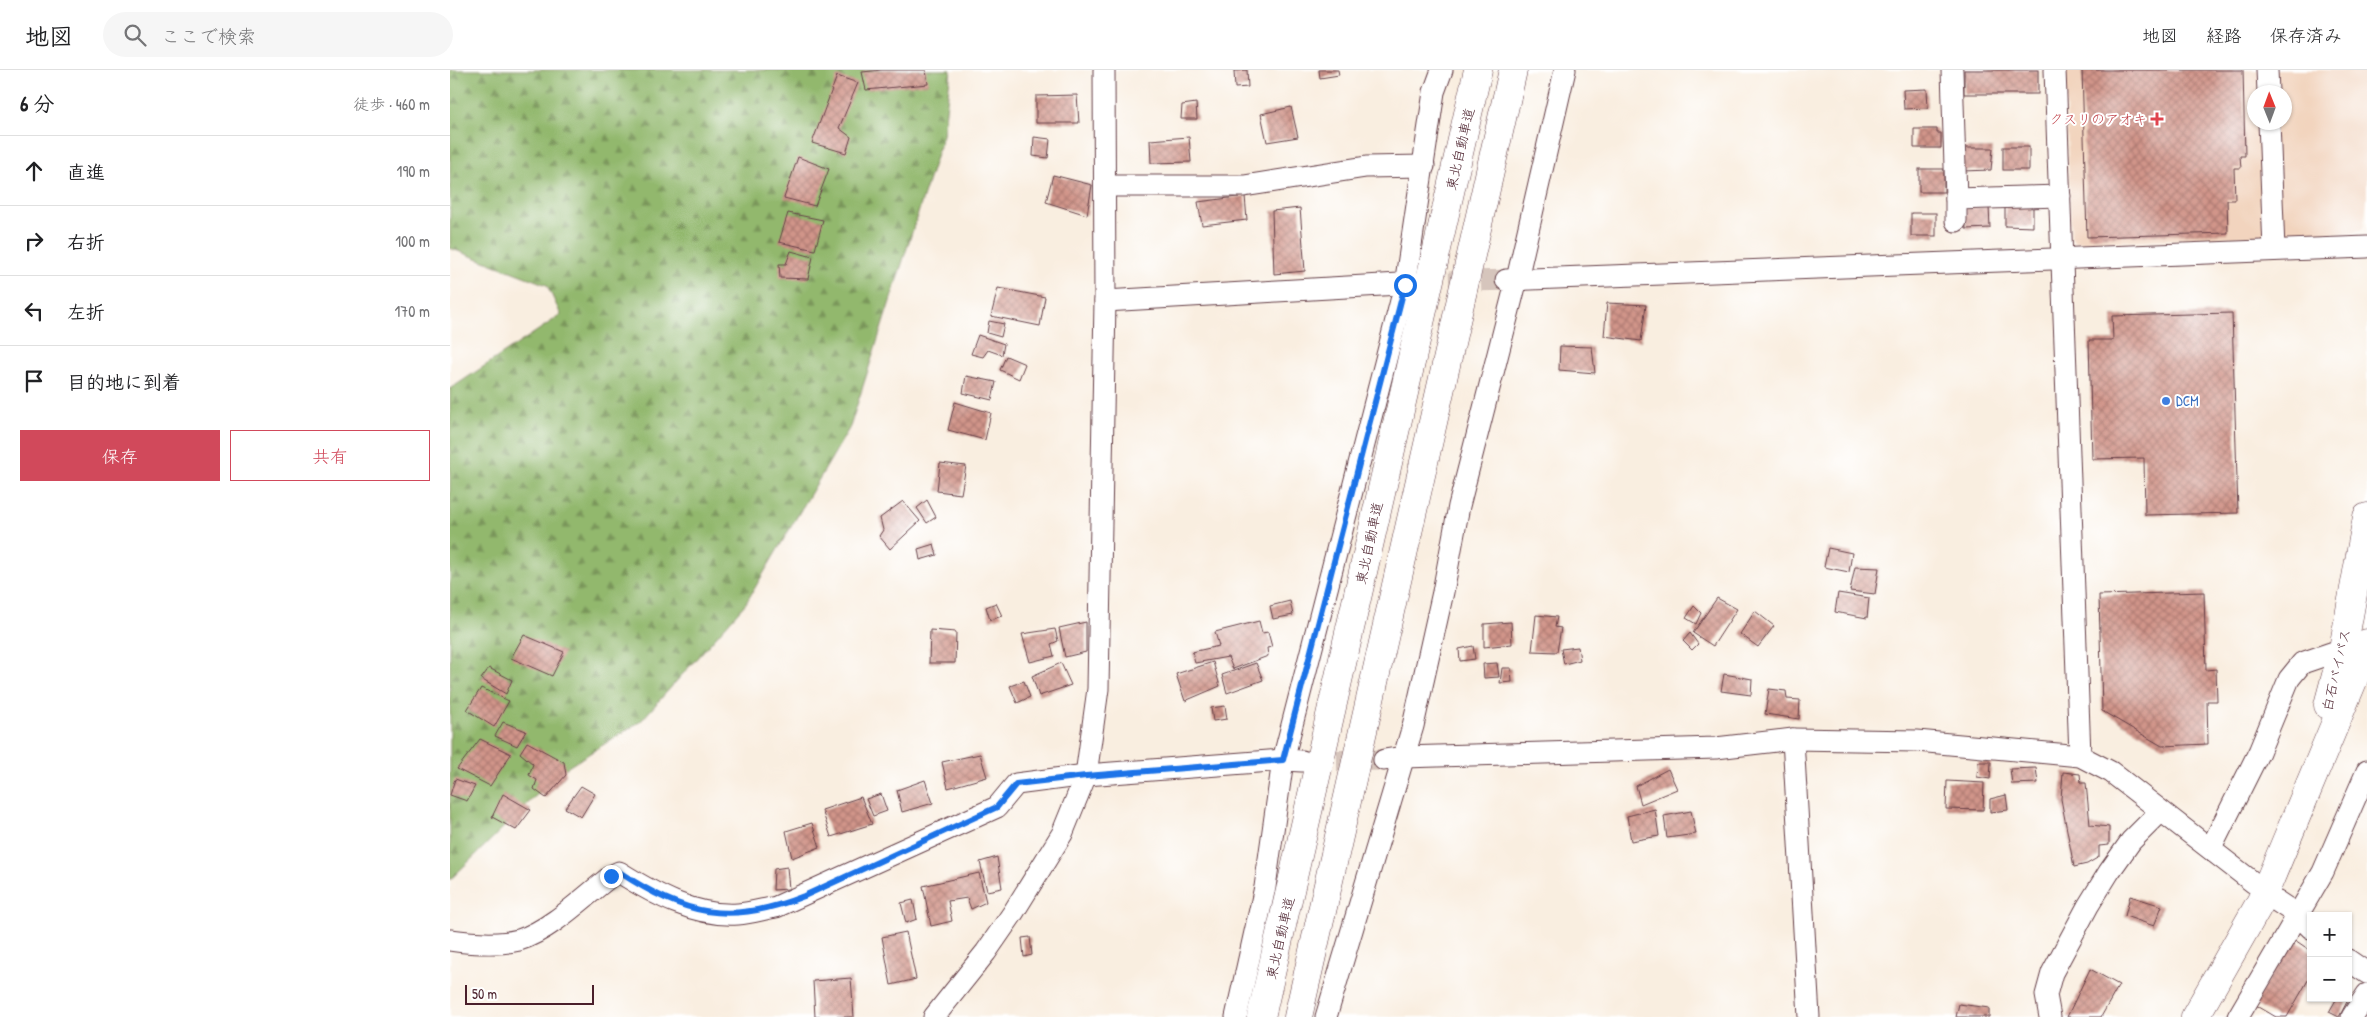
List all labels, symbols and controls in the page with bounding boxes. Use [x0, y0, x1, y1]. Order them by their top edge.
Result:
search box [103, 12, 453, 57]
text: 地図 [25, 20, 73, 52]
icon: search [121, 21, 149, 49]
text: ここで検索 [161, 23, 256, 49]
text: 地図 [2142, 23, 2178, 48]
text: 経路 [2206, 23, 2242, 48]
text: 保存済み [2270, 23, 2342, 48]
north arrow [2247, 85, 2292, 130]
text: 6 分 [20, 89, 54, 118]
text: 徒歩 · 460 m [353, 93, 430, 115]
street label: 東北自動車道 [1441, 106, 1478, 192]
place label: クスリのアオキ [2049, 109, 2147, 128]
marker: クスリのアオキ [2151, 113, 2163, 125]
icon: ahead [20, 157, 48, 185]
text: 直進 [67, 159, 105, 185]
text: 190 m [397, 160, 430, 182]
icon: right [20, 227, 48, 255]
text: 右折 [67, 229, 105, 255]
text: 100 m [395, 230, 430, 252]
route start [1394, 274, 1417, 297]
icon: left [20, 297, 48, 325]
text: 左折 [67, 299, 105, 325]
text: 170 m [395, 300, 430, 322]
icon: arrive [20, 367, 48, 395]
text: 目的地に到着 [67, 369, 181, 395]
place label: DCM [2176, 391, 2199, 410]
marker: DCM [2160, 395, 2172, 407]
button: 保存 [20, 430, 220, 481]
button: 共有 [230, 430, 430, 481]
street label: 東北自動車道 [1350, 500, 1387, 586]
street label: 白石バイパス [2317, 627, 2354, 713]
route end [600, 865, 623, 888]
street label: 東北自動車道 [1261, 895, 1298, 981]
map controls [2307, 912, 2352, 1002]
button: + [2307, 912, 2352, 957]
button: − [2307, 957, 2352, 1002]
scale bar [465, 982, 594, 1005]
text: 50 m [472, 984, 497, 1003]

